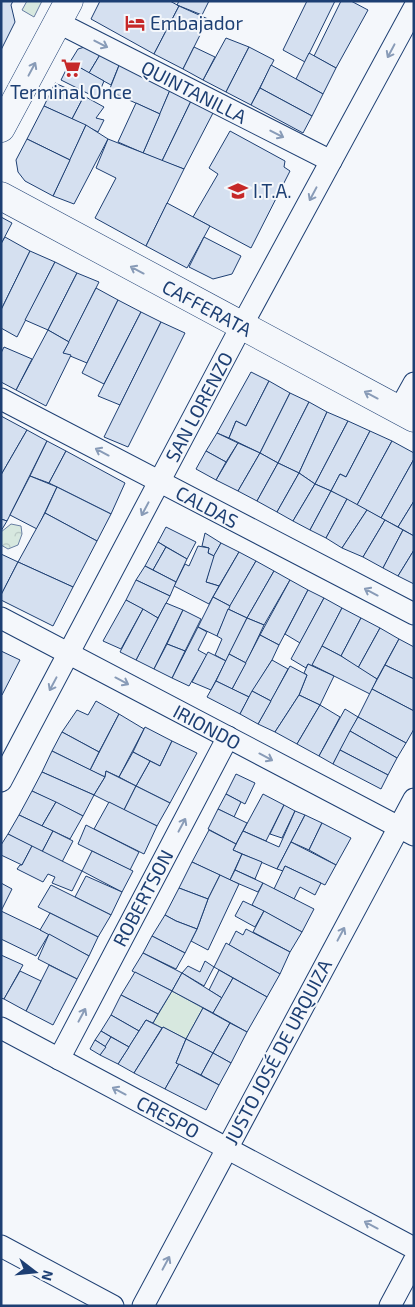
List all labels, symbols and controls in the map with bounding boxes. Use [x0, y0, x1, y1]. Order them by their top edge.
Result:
place label: Embajador [150, 11, 243, 34]
hotel icon: Embajador [124, 12, 146, 34]
one-way arrow [93, 40, 108, 49]
one-way arrow [385, 43, 395, 58]
street label: QUINTANILLA [138, 55, 251, 128]
supermarket icon: Terminal Once [60, 57, 82, 79]
one-way arrow [28, 62, 38, 77]
place label: Terminal Once [10, 80, 132, 103]
one-way arrow [269, 130, 284, 139]
place label: I.T.A. [253, 179, 292, 202]
school or university icon: I.T.A. [227, 180, 249, 202]
one-way arrow [308, 186, 318, 201]
one-way arrow [130, 265, 145, 274]
street label: CAFFERATA [159, 274, 256, 341]
street label: SAN LORENZO [160, 348, 237, 466]
one-way arrow [363, 390, 378, 400]
one-way arrow [95, 447, 110, 457]
street label: CALDAS [172, 481, 242, 533]
one-way arrow [140, 501, 149, 516]
one-way arrow [363, 587, 378, 597]
one-way arrow [48, 676, 58, 691]
one-way arrow [114, 677, 129, 686]
street label: IRIONDO [170, 699, 245, 754]
one-way arrow [258, 752, 273, 762]
one-way arrow [178, 818, 187, 833]
street label: ROBERTSON [107, 845, 178, 950]
one-way arrow [336, 927, 346, 942]
street label: JUSTO JOSÉ DE URQUIZA [219, 955, 336, 1148]
one-way arrow [77, 1008, 87, 1023]
one-way arrow [112, 1086, 127, 1096]
street label: CRESPO [133, 1090, 204, 1143]
one-way arrow [363, 1220, 378, 1230]
north arrow [10, 1247, 60, 1297]
one-way arrow [161, 1255, 171, 1270]
text: N [38, 1269, 58, 1283]

